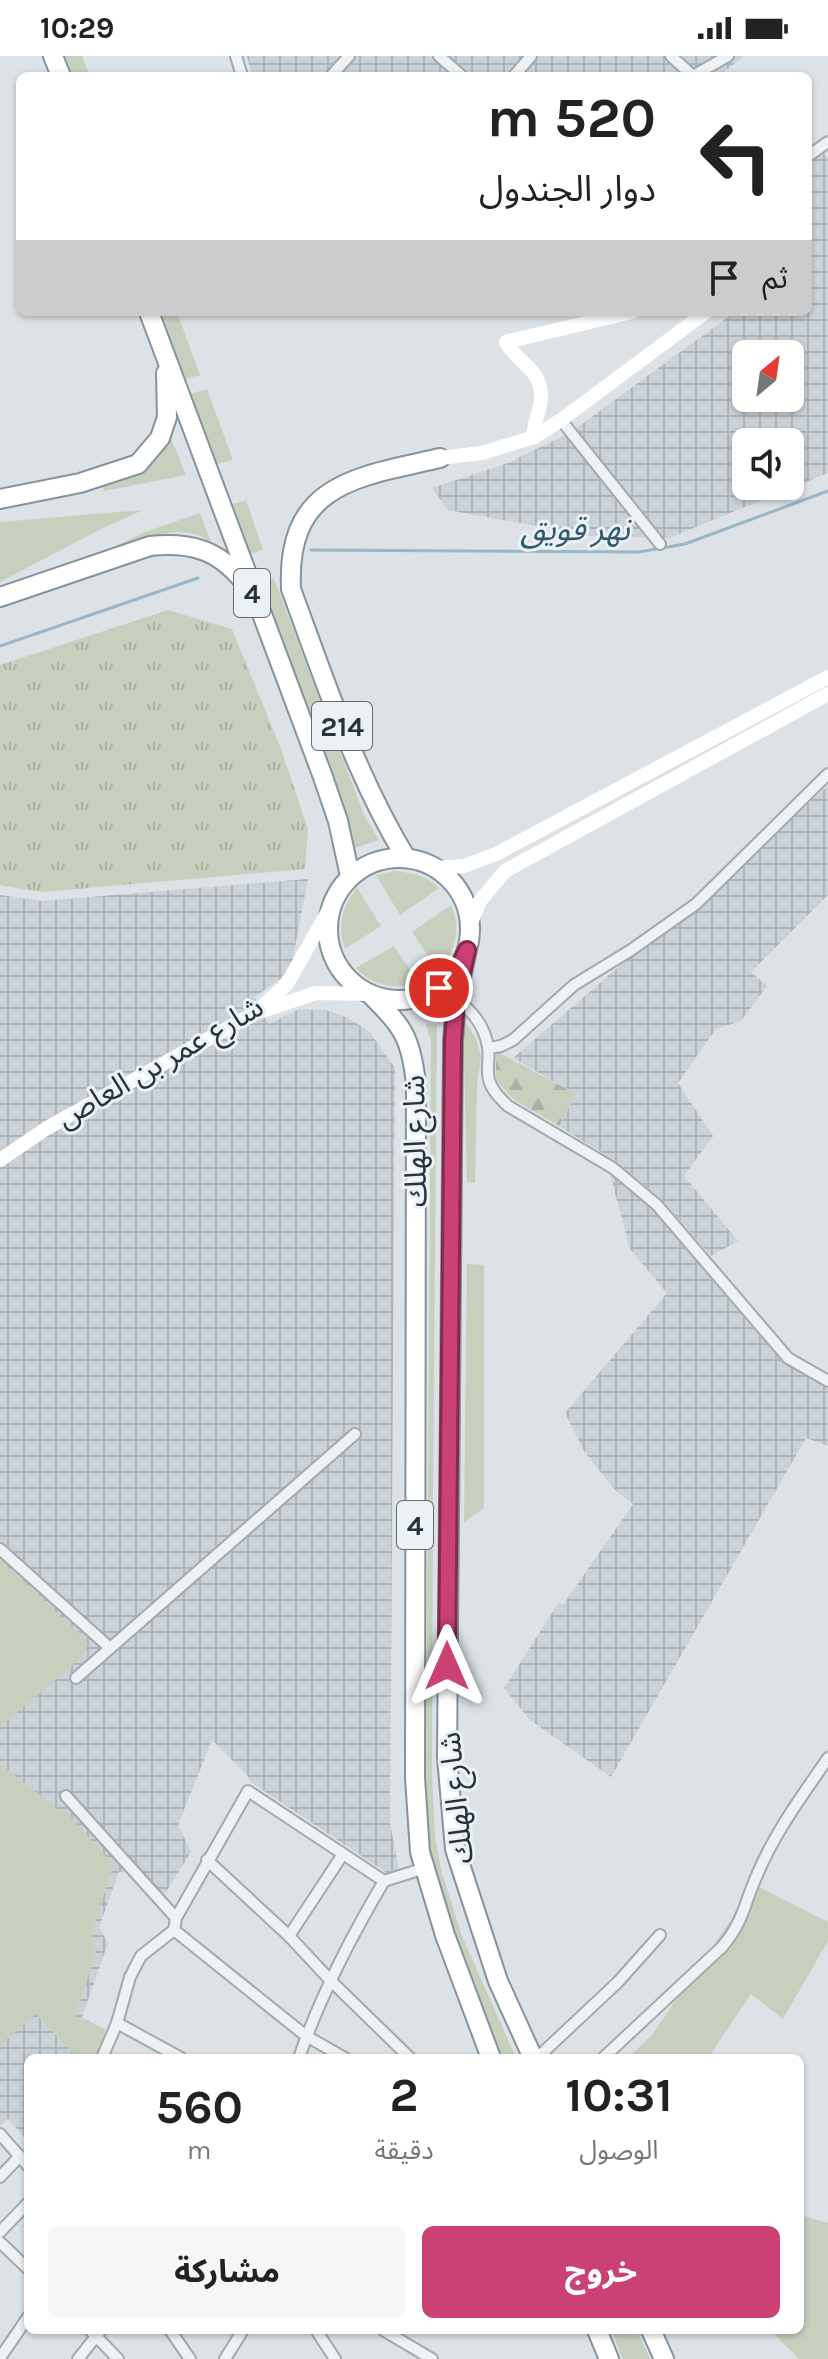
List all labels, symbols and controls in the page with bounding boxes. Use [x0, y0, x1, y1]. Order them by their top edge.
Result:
text: 10:29 [40, 10, 114, 46]
text: 520 m [487, 85, 656, 150]
icon: left [684, 104, 788, 208]
text: دوار الجندول [479, 168, 656, 210]
icon: arrive [702, 256, 746, 300]
text: ثم [762, 260, 788, 296]
north arrow [732, 340, 804, 412]
map controls [732, 340, 804, 500]
button: sound [732, 428, 804, 500]
water label: نهر قويق [520, 511, 633, 549]
road number: 4 [234, 569, 270, 617]
road number: 214 [312, 702, 372, 750]
pin [405, 954, 473, 1022]
icon: arrive [417, 966, 461, 1010]
street label: شارع عمر بن العاص [50, 988, 272, 1139]
street label: شارع الهلك [396, 1074, 438, 1208]
road number: 4 [397, 1501, 433, 1549]
position arrow [405, 1624, 489, 1708]
street label: شارع الهلك [431, 1730, 485, 1866]
text: 2 [390, 2067, 419, 2123]
text: 10:31 [565, 2067, 673, 2123]
text: 560 [155, 2079, 243, 2135]
text: m [187, 2135, 211, 2166]
text: دقيقة [374, 2135, 434, 2166]
text: الوصول [579, 2135, 658, 2166]
button: مشاركة [48, 2226, 406, 2318]
button: خروج [422, 2226, 780, 2318]

